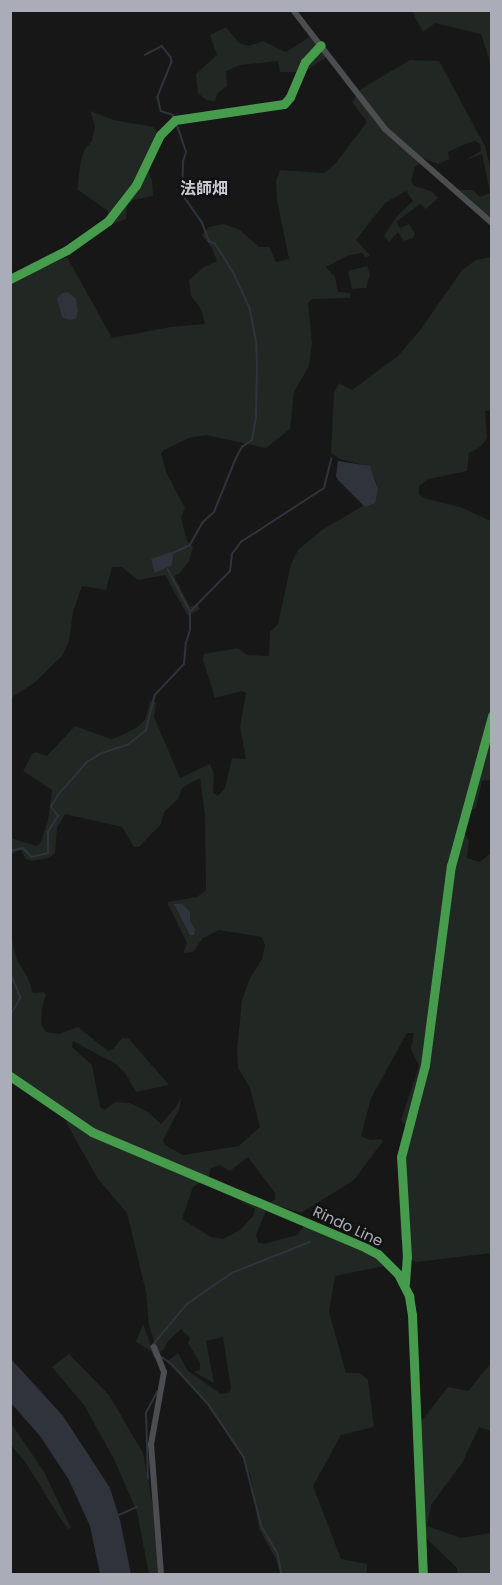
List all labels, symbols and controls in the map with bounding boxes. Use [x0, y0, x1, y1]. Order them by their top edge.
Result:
district label: 法師畑 [180, 179, 228, 199]
street label: Rindo Line [310, 1202, 386, 1250]

